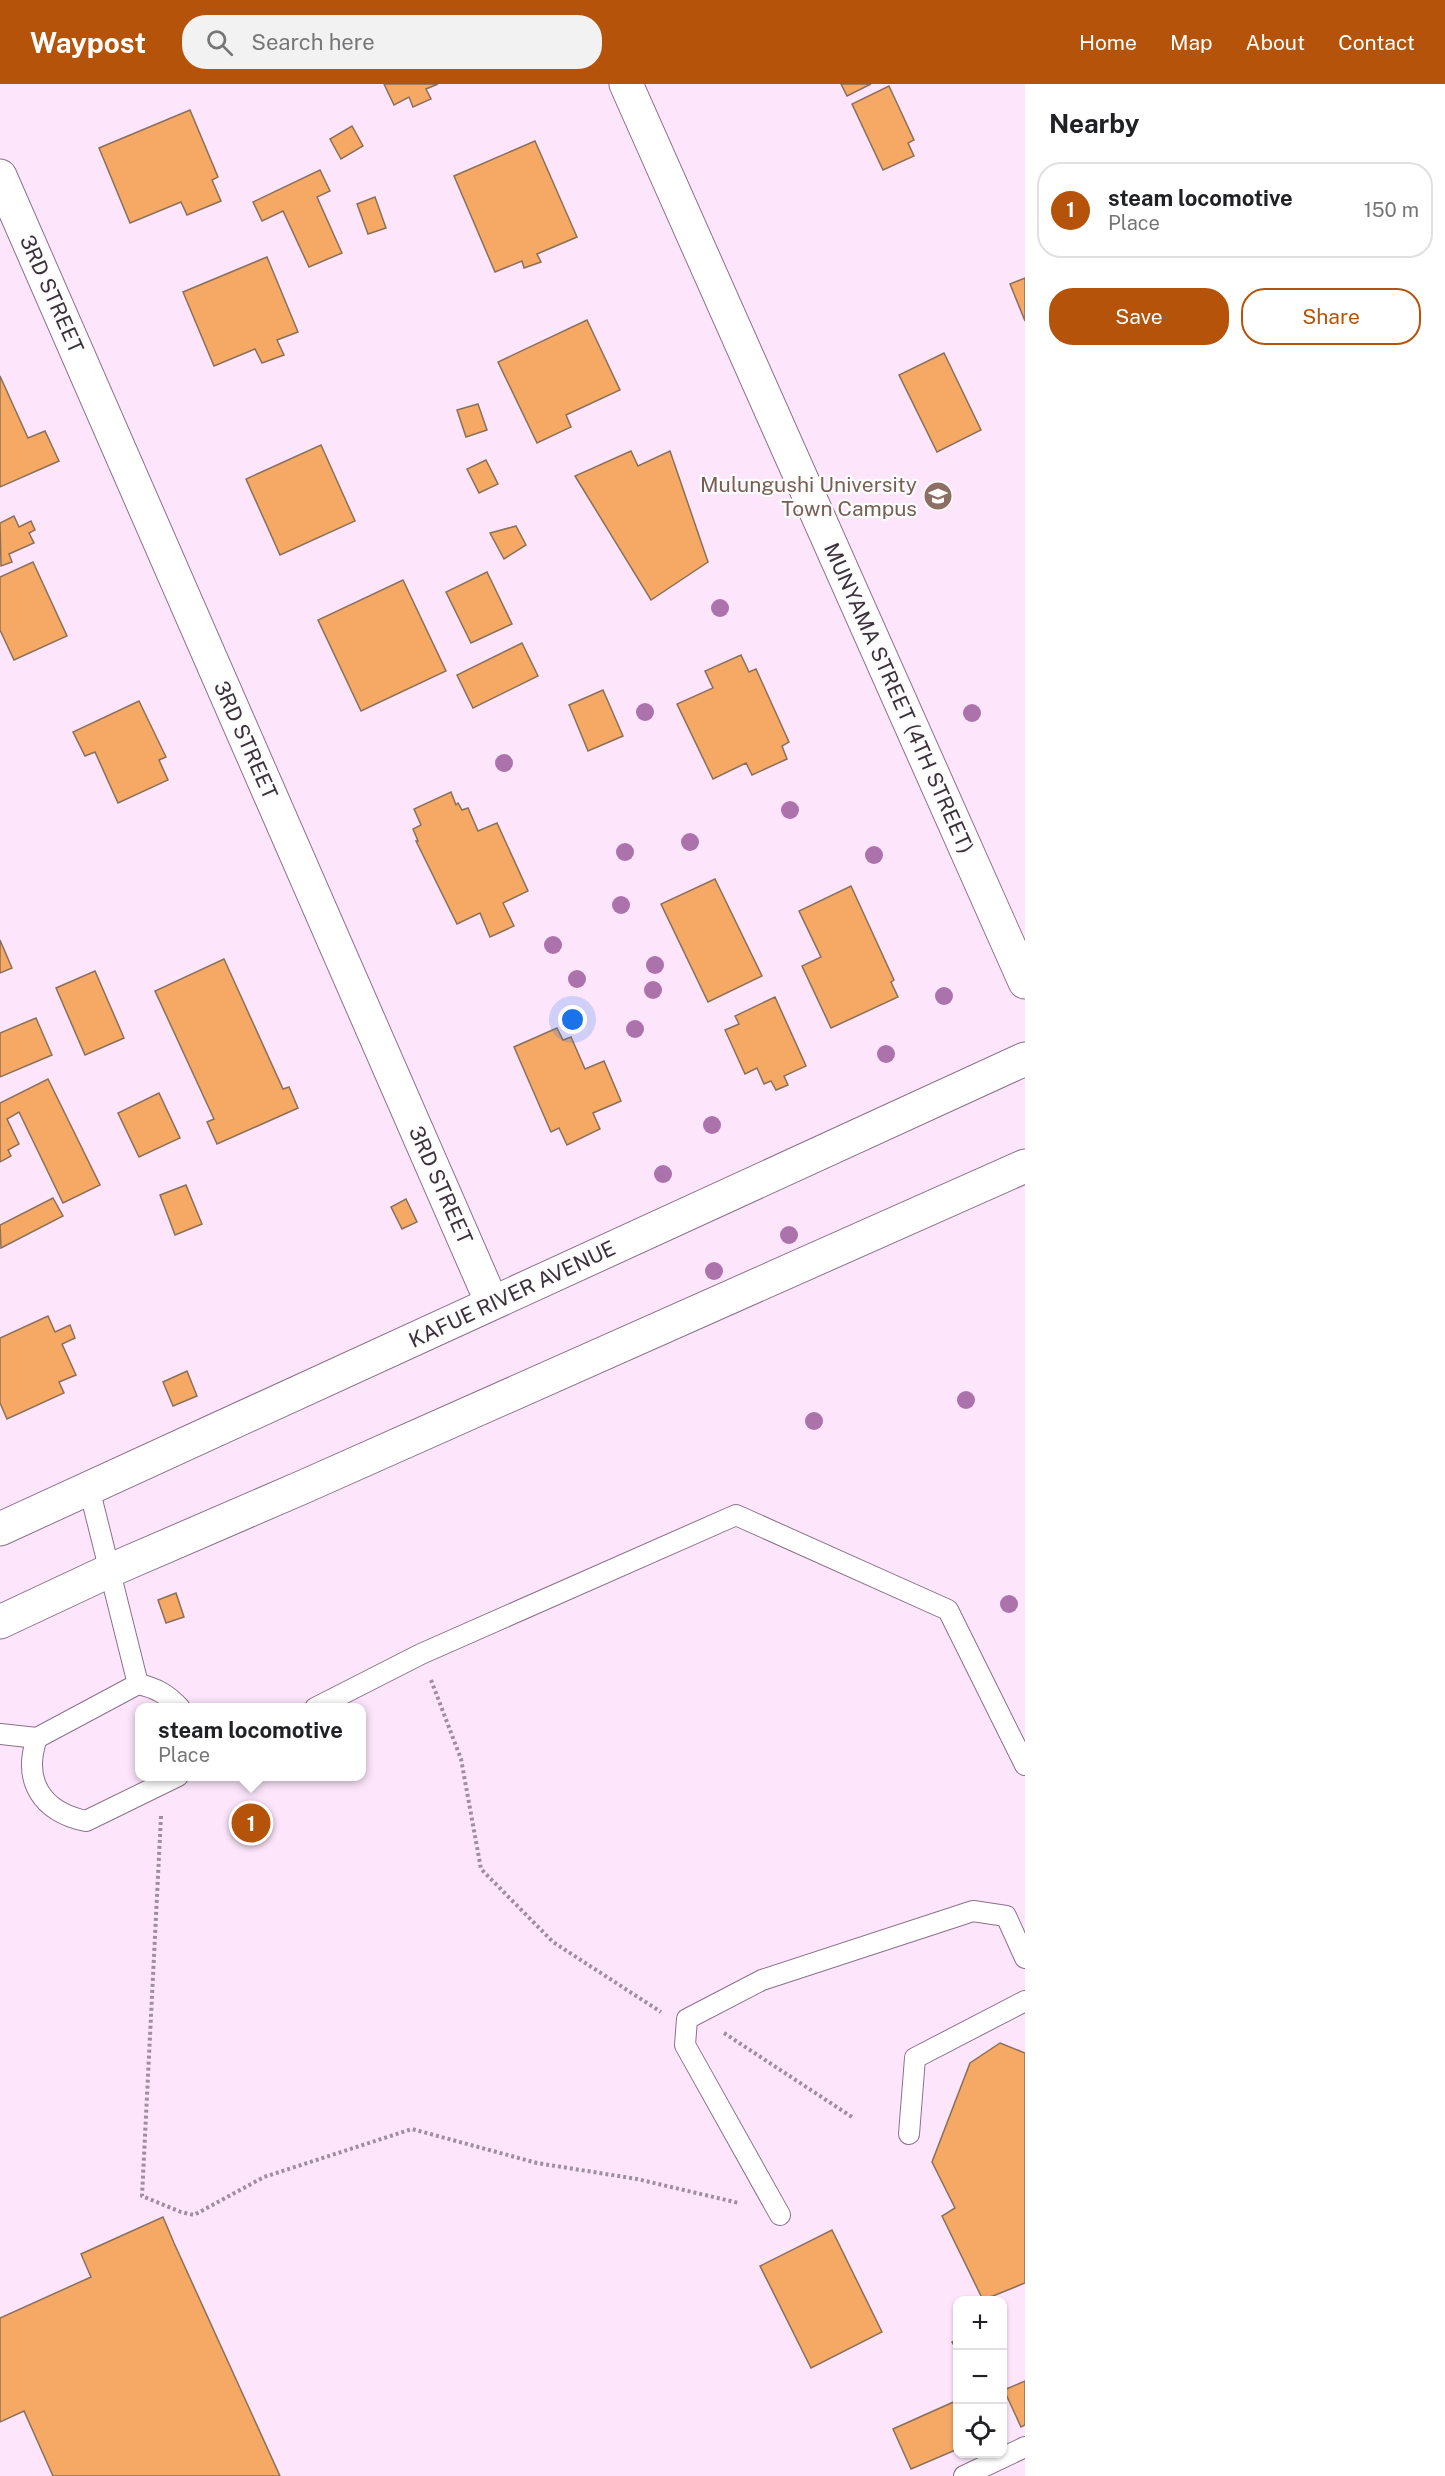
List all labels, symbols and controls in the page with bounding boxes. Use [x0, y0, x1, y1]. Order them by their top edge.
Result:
search box [182, 15, 602, 69]
text: Waypost [30, 26, 146, 59]
icon: search [203, 26, 236, 59]
text: Search here [251, 29, 375, 55]
text: Home [1079, 30, 1137, 55]
text: Map [1170, 30, 1213, 55]
text: About [1246, 30, 1305, 55]
text: Contact [1338, 30, 1415, 55]
text: Nearby [1049, 108, 1139, 139]
text: steam locomotive [1108, 185, 1293, 211]
text: 1 [1066, 198, 1075, 222]
text: 150 m [1364, 198, 1419, 222]
text: Place [1108, 211, 1160, 235]
street label: 3RD STREET [15, 231, 89, 357]
button: Save [1049, 288, 1229, 345]
button: Share [1241, 288, 1421, 345]
place label: Mulungushi University Town Campus [700, 472, 917, 521]
school or university icon: Mulungushi University Town Campus [922, 480, 954, 512]
street label: MUNYAMA STREET (4TH STREET) [819, 539, 979, 857]
street label: 3RD STREET [209, 677, 283, 803]
your location [558, 1005, 587, 1034]
street label: 3RD STREET [404, 1122, 478, 1248]
street label: KAFUE RIVER AVENUE [405, 1235, 619, 1353]
popup [135, 1703, 366, 1781]
text: steam locomotive [158, 1717, 343, 1743]
text: Place [158, 1743, 210, 1767]
pin: 1 [232, 1800, 270, 1846]
map controls [953, 2296, 1007, 2458]
button: + [953, 2296, 1007, 2350]
button: − [953, 2350, 1007, 2404]
button: locate [953, 2404, 1007, 2458]

